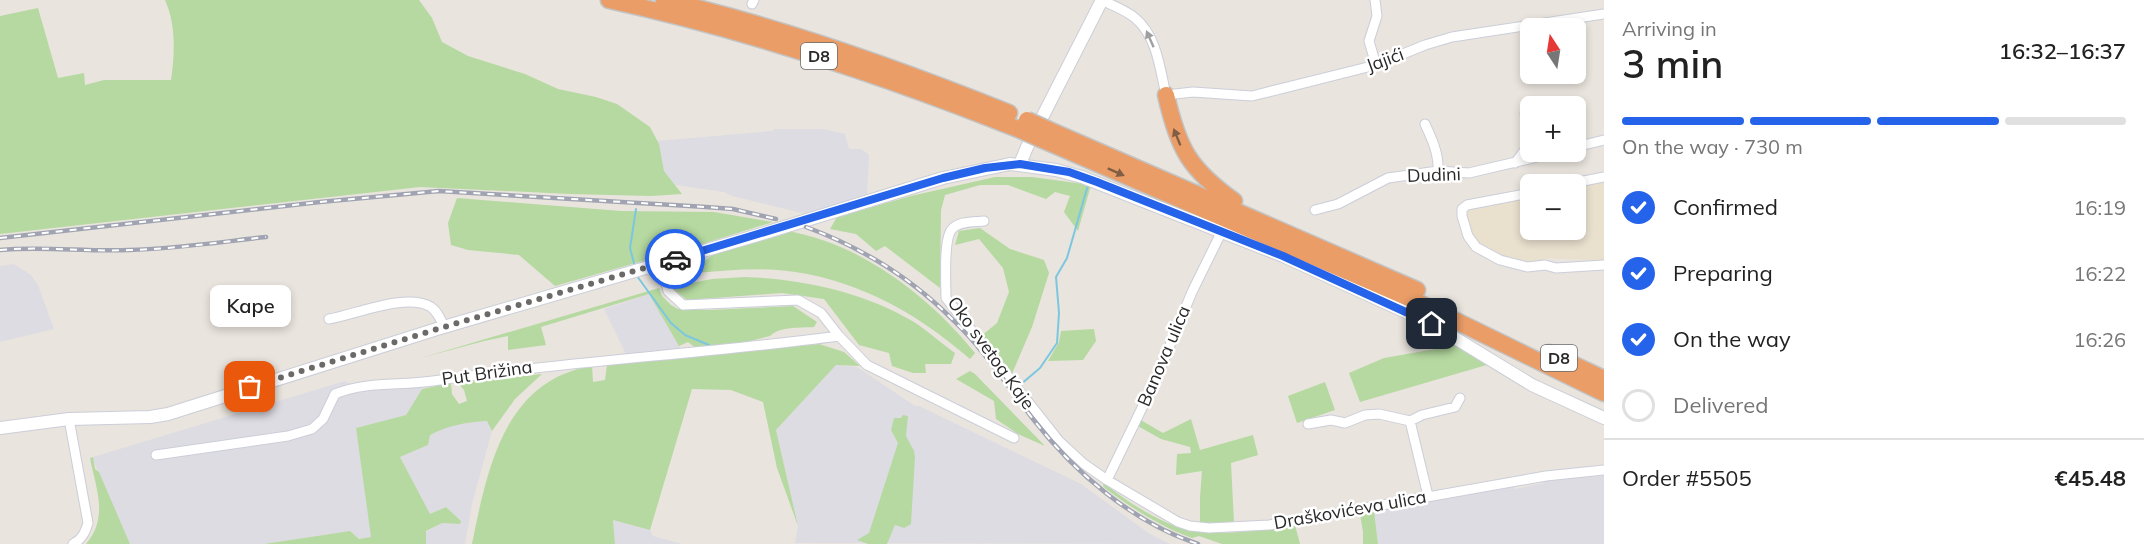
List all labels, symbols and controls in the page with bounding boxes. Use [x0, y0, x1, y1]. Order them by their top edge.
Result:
text: Arriving in [1622, 16, 1717, 41]
north arrow [1520, 18, 1586, 84]
map controls [1520, 18, 1586, 240]
one-way arrow [1145, 29, 1155, 47]
text: 16:32–16:37 [1999, 37, 2126, 65]
text: 3 min [1622, 39, 1723, 88]
street label: Jajići [1363, 42, 1407, 77]
road number: D8 [801, 43, 837, 69]
button: + [1520, 96, 1586, 162]
one-way arrow [1172, 127, 1182, 145]
text: On the way · 730 m [1622, 134, 1803, 159]
street label: Dudini [1407, 162, 1461, 187]
one-way arrow [1107, 167, 1125, 177]
button: − [1520, 174, 1586, 240]
icon: check [1622, 191, 1655, 224]
text: Confirmed [1673, 193, 1778, 221]
text: 16:19 [2073, 195, 2126, 220]
courier [645, 229, 705, 289]
icon: car [659, 243, 692, 276]
icon: check [1622, 257, 1655, 290]
text: Preparing [1673, 259, 1773, 287]
text: 16:22 [2073, 261, 2126, 286]
callout: Kape [210, 285, 290, 327]
street label: Oko svetog Kaje [943, 292, 1040, 414]
text: Kape [226, 293, 275, 318]
pin [1406, 298, 1457, 349]
street label: Banova ulica [1132, 302, 1195, 410]
icon: home [1415, 307, 1448, 340]
icon: check [1622, 323, 1655, 356]
text: On the way [1673, 325, 1791, 353]
text: 16:26 [2073, 327, 2126, 352]
road number: D8 [1541, 345, 1577, 371]
street label: Put Brižina [440, 355, 534, 390]
pin [224, 361, 275, 412]
icon: bag [233, 370, 266, 403]
text: Delivered [1673, 391, 1768, 419]
text: Order #5505 [1622, 464, 1752, 492]
text: €45.48 [2055, 464, 2126, 492]
street label: Draškovićeva ulica [1272, 485, 1428, 534]

